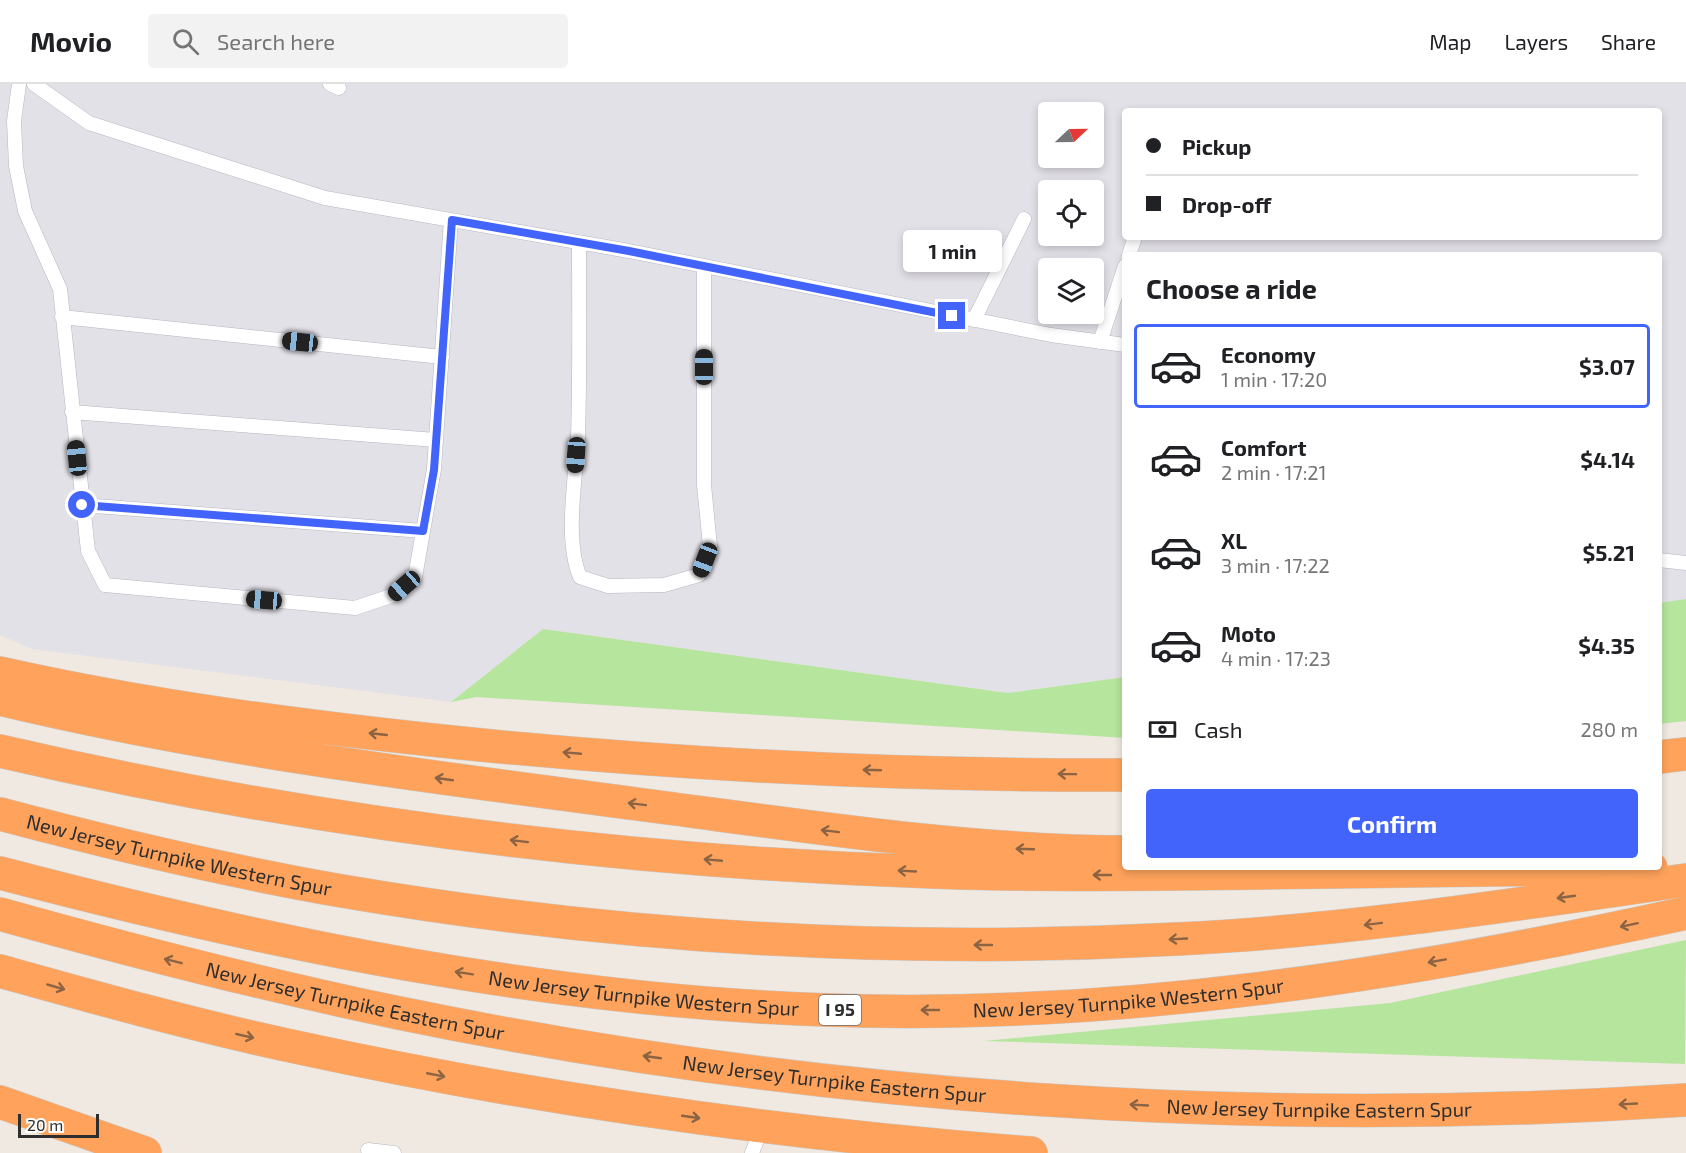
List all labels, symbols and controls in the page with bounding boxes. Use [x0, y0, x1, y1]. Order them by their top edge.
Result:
search box [148, 14, 568, 68]
text: Movio [30, 24, 112, 58]
icon: search [169, 25, 202, 58]
text: Search here [217, 28, 335, 54]
text: Map [1429, 29, 1471, 54]
text: Layers [1504, 29, 1568, 54]
text: Share [1601, 29, 1656, 54]
north arrow [1038, 102, 1104, 168]
map controls [1038, 102, 1104, 324]
text: Pickup [1182, 133, 1251, 159]
button: locate [1038, 180, 1104, 246]
text: Drop-off [1182, 191, 1271, 217]
callout: 1 min [902, 229, 1002, 271]
text: 1 min [928, 239, 977, 263]
button: layers [1038, 258, 1104, 324]
text: Choose a ride [1146, 272, 1317, 304]
route end [938, 302, 965, 329]
car [281, 331, 319, 353]
icon: car [1149, 339, 1203, 393]
text: Economy [1221, 341, 1316, 367]
car [695, 349, 713, 385]
text: $3.07 [1579, 353, 1635, 379]
text: 1 min · 17:20 [1221, 367, 1327, 391]
icon: car [1149, 432, 1203, 486]
text: Comfort [1221, 434, 1306, 460]
car [566, 436, 586, 474]
car [66, 439, 88, 477]
text: $4.14 [1580, 446, 1635, 472]
text: 2 min · 17:21 [1221, 460, 1327, 484]
route start [68, 491, 95, 518]
icon: car [1149, 525, 1203, 579]
text: XL [1221, 527, 1247, 553]
text: $5.21 [1582, 539, 1635, 565]
car [690, 540, 720, 580]
text: 3 min · 17:22 [1221, 553, 1330, 577]
car [385, 567, 423, 605]
car [245, 589, 283, 611]
icon: car [1149, 618, 1203, 672]
text: Moto [1221, 620, 1276, 646]
text: $4.35 [1578, 632, 1635, 658]
text: 4 min · 17:23 [1221, 646, 1331, 670]
icon: cash [1146, 713, 1179, 746]
text: Cash [1194, 716, 1243, 742]
text: 280 m [1581, 717, 1638, 741]
one-way arrow [369, 729, 388, 740]
one-way arrow [563, 747, 583, 758]
one-way arrow [862, 764, 882, 775]
one-way arrow [1057, 769, 1077, 780]
one-way arrow [435, 774, 454, 785]
button: Confirm [1146, 789, 1638, 858]
one-way arrow [628, 799, 648, 810]
street label: New Jersey Turnpike Western Spur [24, 809, 334, 900]
one-way arrow [821, 825, 841, 836]
one-way arrow [509, 835, 529, 846]
one-way arrow [1015, 844, 1035, 855]
one-way arrow [703, 854, 723, 865]
one-way arrow [898, 866, 918, 877]
one-way arrow [1093, 869, 1113, 881]
one-way arrow [1556, 892, 1576, 903]
one-way arrow [1363, 918, 1383, 929]
one-way arrow [1619, 919, 1638, 931]
one-way arrow [1169, 934, 1189, 945]
one-way arrow [974, 939, 994, 951]
one-way arrow [164, 955, 183, 967]
street label: New Jersey Turnpike Eastern Spur [204, 956, 507, 1044]
one-way arrow [1428, 956, 1447, 967]
street label: New Jersey Turnpike Western Spur [487, 965, 800, 1020]
one-way arrow [455, 967, 475, 978]
street label: New Jersey Turnpike Western Spur [972, 973, 1285, 1022]
one-way arrow [46, 982, 65, 993]
road number: I 95 [819, 995, 861, 1025]
one-way arrow [921, 1005, 941, 1016]
one-way arrow [235, 1030, 254, 1042]
street label: New Jersey Turnpike Eastern Spur [681, 1050, 987, 1107]
one-way arrow [643, 1052, 663, 1063]
one-way arrow [426, 1070, 445, 1081]
street label: New Jersey Turnpike Eastern Spur [1166, 1093, 1472, 1121]
one-way arrow [1618, 1098, 1638, 1109]
one-way arrow [1129, 1099, 1149, 1110]
scale bar [18, 1111, 99, 1138]
one-way arrow [680, 1112, 700, 1123]
text: 20 m [27, 1115, 63, 1134]

